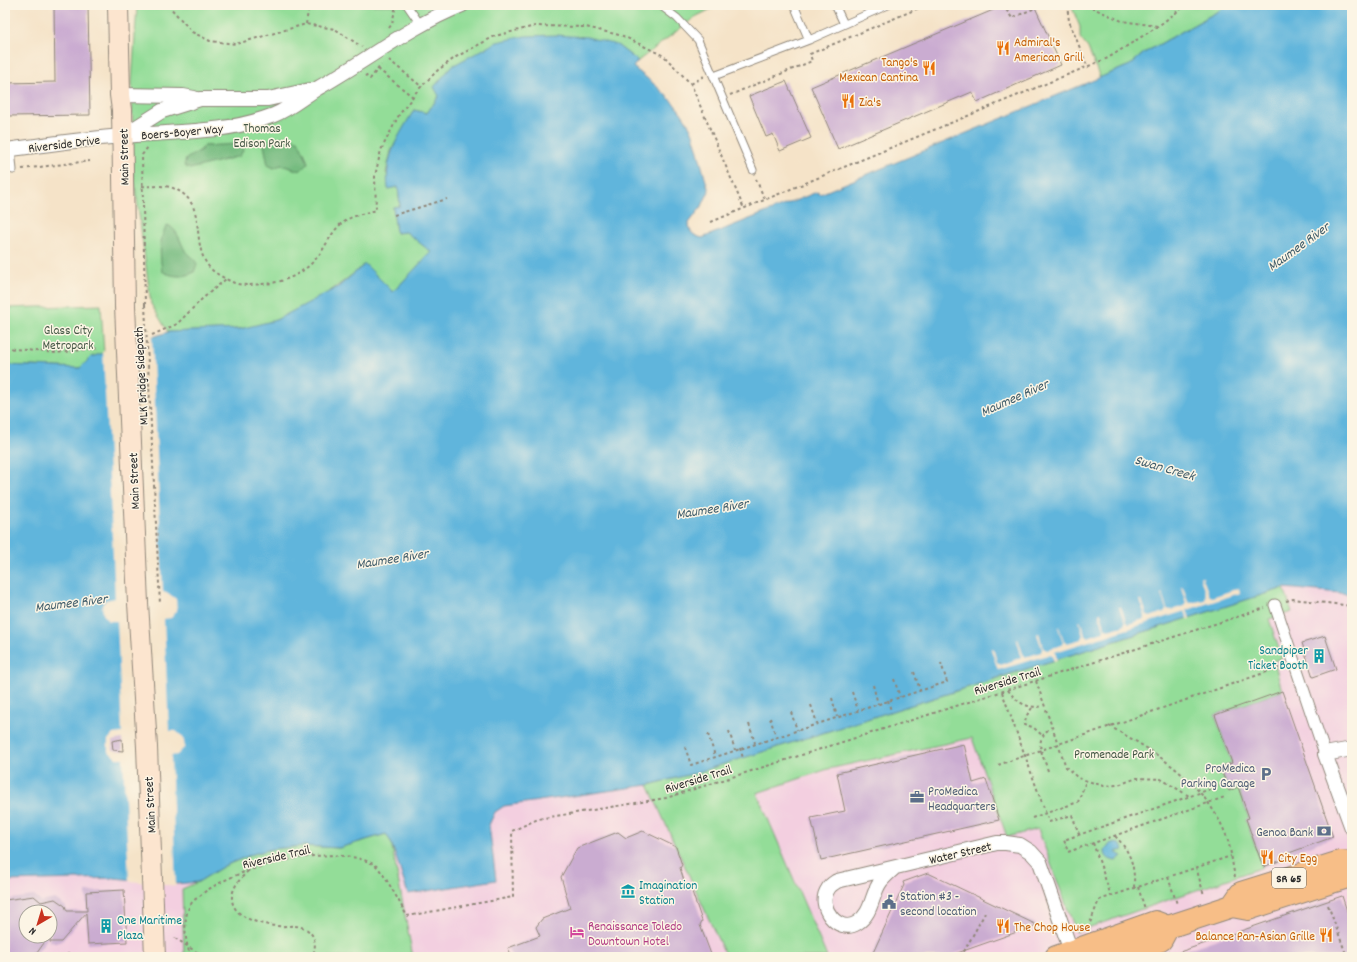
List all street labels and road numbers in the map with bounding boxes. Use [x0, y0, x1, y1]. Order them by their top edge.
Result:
street label: Boers-Boyer Way [141, 120, 225, 147]
street label: Main Street [116, 128, 135, 185]
street label: Riverside Drive [27, 132, 102, 159]
street label: MLK Bridge Sidepath [130, 326, 155, 426]
street label: Main Street [125, 452, 146, 510]
street label: Riverside Trail [972, 663, 1043, 702]
street label: Riverside Trail [663, 761, 734, 800]
street label: Main Street [141, 776, 162, 834]
street label: Water Street [928, 838, 994, 871]
street label: Riverside Trail [241, 841, 312, 875]
road number: SR 65 [1272, 868, 1306, 888]

